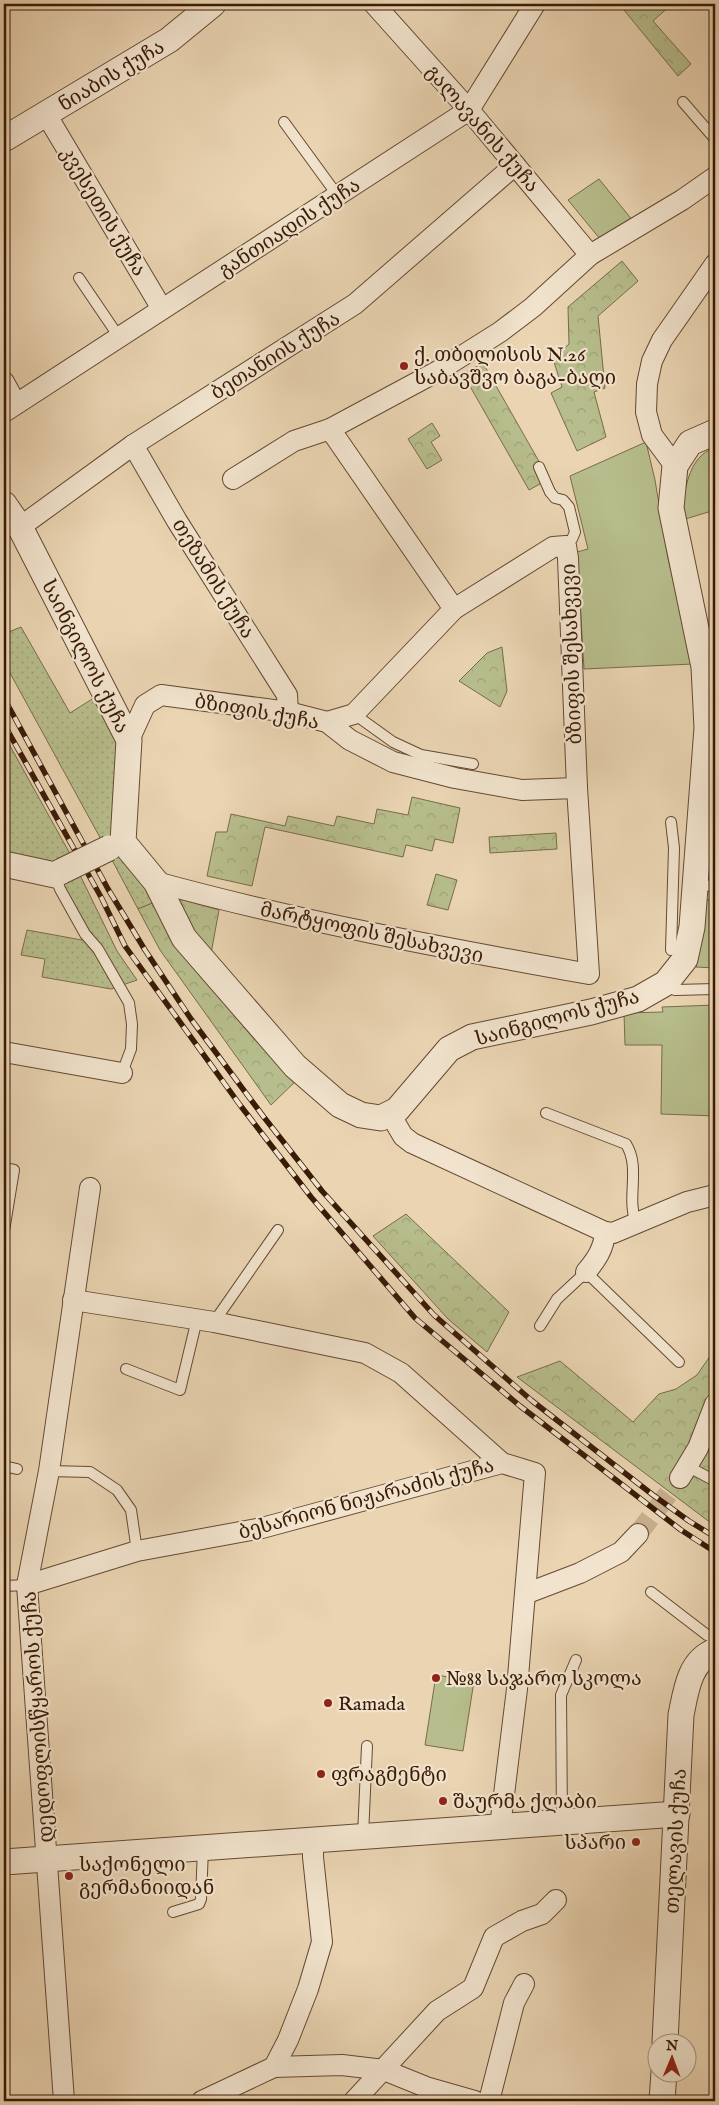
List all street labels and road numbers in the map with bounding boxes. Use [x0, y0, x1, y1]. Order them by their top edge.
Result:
street label: ნიაბის ქუჩა [54, 35, 169, 118]
street label: გალავანის ქუჩა [420, 60, 544, 198]
street label: კვესეთის ქუჩა [54, 142, 151, 281]
street label: განთიადის ქუჩა [214, 173, 365, 283]
street label: ბეთანიის ქუჩა [207, 307, 345, 406]
street label: თეზამის ქუჩა [166, 514, 260, 643]
street label: ბზიფის შესახვევი [557, 563, 588, 745]
street label: საინგილოს ქუჩა [35, 576, 134, 738]
street label: ბზიფის ქუჩა [192, 689, 321, 736]
street label: მარტყოფის შესახვევი [258, 898, 485, 969]
street label: საინგილოს ქუჩა [473, 985, 642, 1052]
street label: ბესარიონ ნიჟარაძის ქუჩა [236, 1453, 497, 1546]
street label: დედოფლისწყაროს ქუჩა [17, 1590, 60, 1844]
street label: თელავის ქუჩა [660, 1768, 693, 1914]

